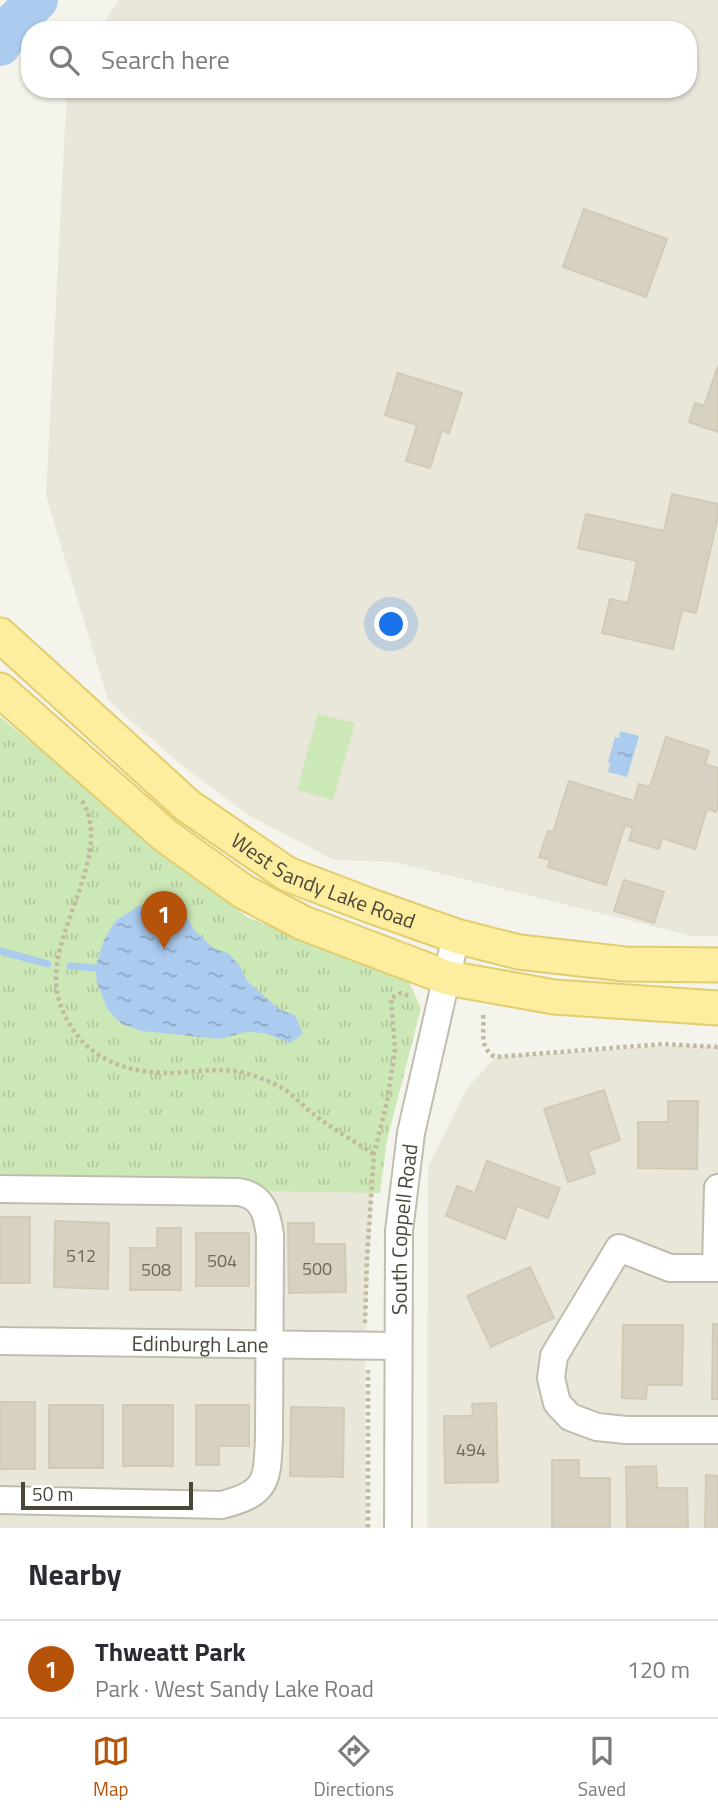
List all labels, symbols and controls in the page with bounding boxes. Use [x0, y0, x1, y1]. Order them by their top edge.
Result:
search box [21, 21, 697, 98]
text: Search here [101, 40, 230, 79]
icon: search [45, 41, 83, 79]
your location [374, 607, 408, 641]
street label: West Sandy Lake Road [225, 824, 420, 936]
pin: 1 [141, 891, 187, 949]
street label: South Coppell Road [383, 1142, 426, 1315]
house number: 512 [66, 1242, 96, 1269]
house number: 504 [207, 1247, 237, 1274]
house number: 500 [302, 1255, 332, 1282]
house number: 508 [141, 1256, 171, 1283]
street label: Edinburgh Lane [131, 1327, 269, 1360]
house number: 494 [456, 1436, 486, 1463]
scale bar [21, 1479, 192, 1511]
text: 50 m [32, 1479, 73, 1508]
text: Nearby [28, 1551, 121, 1597]
text: Thweatt Park [95, 1632, 246, 1671]
text: 1 [45, 1652, 57, 1687]
text: 120 m [627, 1652, 690, 1687]
text: Park · West Sandy Lake Road [95, 1671, 374, 1706]
tab: Map [92, 1732, 130, 1803]
tab: Directions [314, 1732, 394, 1803]
tab: Saved [578, 1732, 626, 1803]

